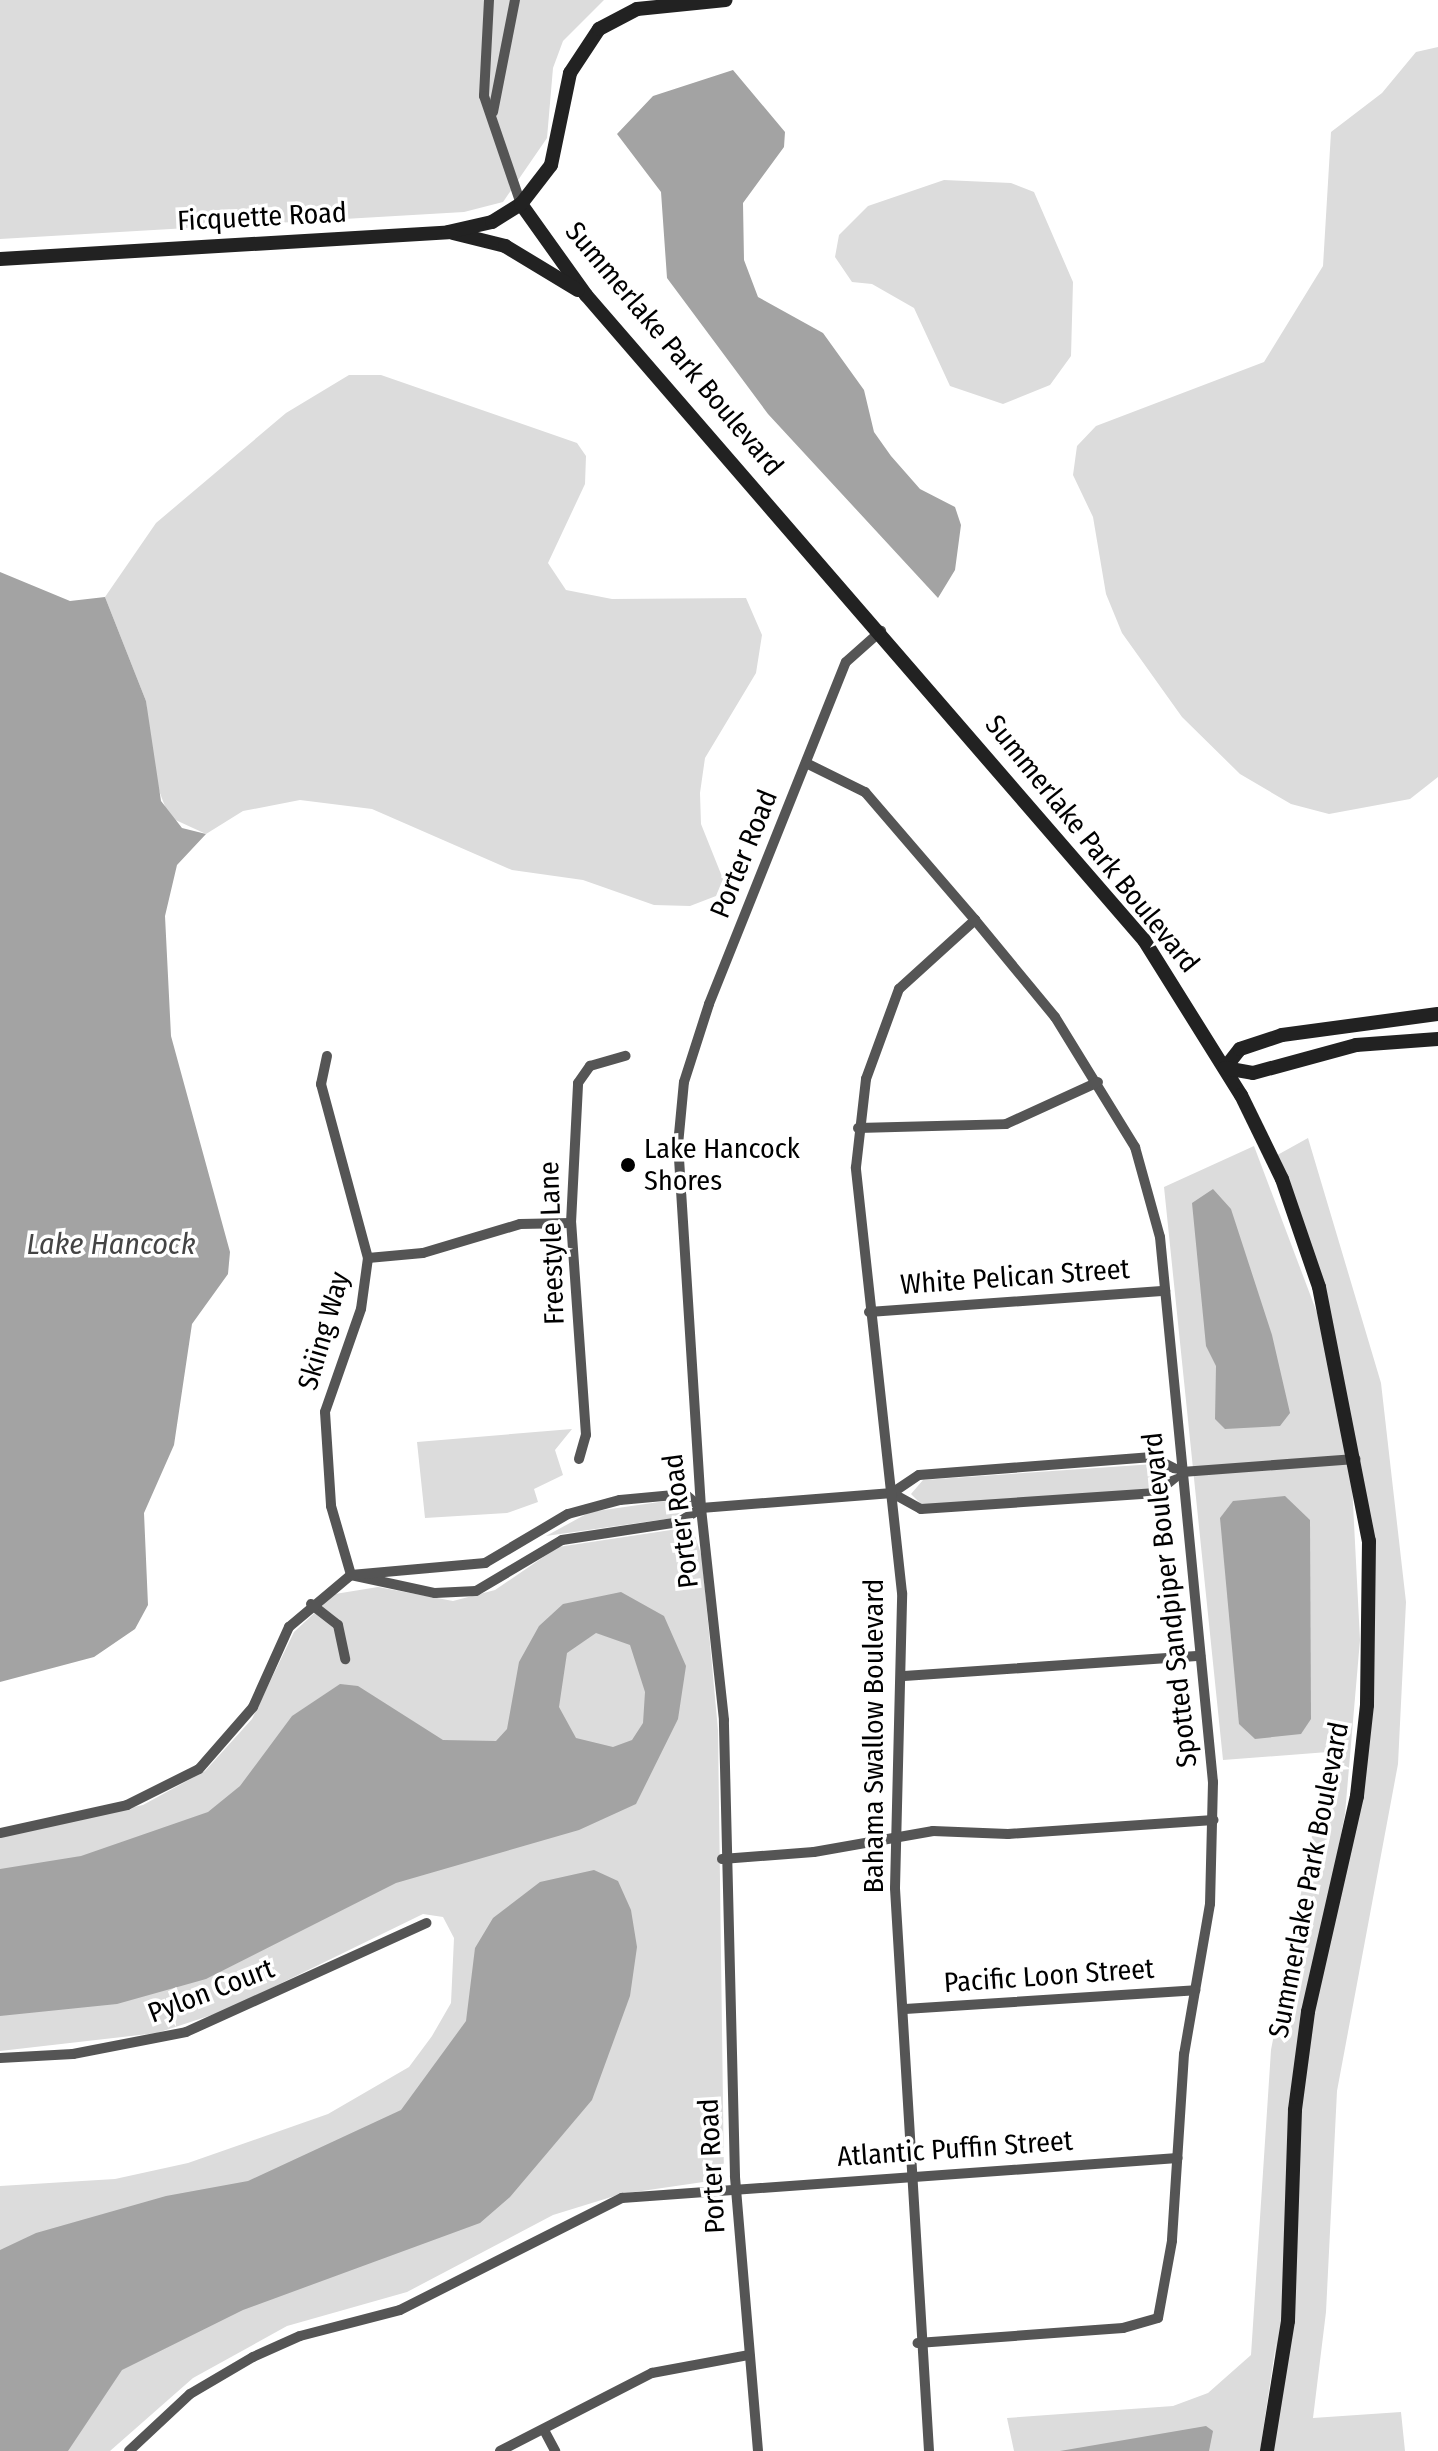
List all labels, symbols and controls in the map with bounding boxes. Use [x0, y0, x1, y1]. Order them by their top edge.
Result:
street label: Ficquette Road [176, 196, 348, 238]
street label: Summerlake Park Boulevard [558, 215, 790, 483]
street label: Summerlake Park Boulevard [978, 709, 1206, 979]
street label: Porter Road [703, 785, 785, 923]
place label: Lake Hancock Shores [644, 1132, 800, 1198]
marker: Lake Hancock Shores [619, 1156, 637, 1174]
street label: Freestyle Lane [532, 1161, 572, 1325]
water label: Lake Hancock [26, 1226, 196, 1262]
street label: White Pelican Street [899, 1252, 1131, 1302]
street label: Skiing Way [291, 1268, 357, 1394]
street label: Spotted Sandpiper Boulevard [1136, 1431, 1204, 1769]
street label: Porter Road [656, 1452, 706, 1590]
street label: Bahama Swallow Boulevard [857, 1579, 891, 1893]
street label: Summerlake Park Boulevard [1262, 1719, 1356, 2041]
street label: Pylon Court [143, 1952, 279, 2030]
street label: Pacific Loon Street [943, 1952, 1155, 2000]
street label: Porter Road [692, 2098, 732, 2234]
street label: Atlantic Puffin Street [836, 2124, 1074, 2174]

